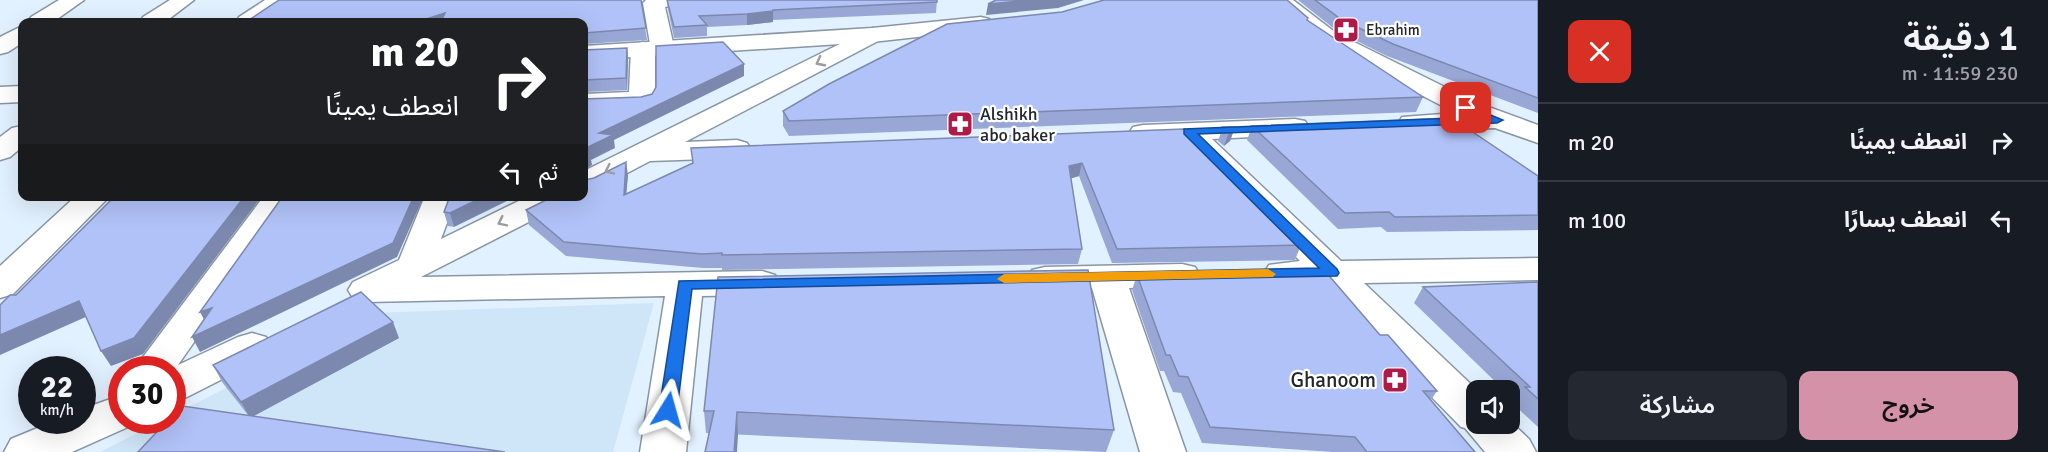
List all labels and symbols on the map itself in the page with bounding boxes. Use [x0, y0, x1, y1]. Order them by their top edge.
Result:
pharmacy icon: Ebrahim [1331, 15, 1361, 45]
place label: Ebrahim [1366, 21, 1420, 39]
one-way arrow [815, 54, 826, 66]
pin [1440, 82, 1491, 133]
place label: Alshikh abo baker [980, 103, 1055, 146]
pharmacy icon: Alshikh abo baker [945, 109, 975, 139]
one-way arrow [605, 163, 616, 175]
one-way arrow [498, 215, 509, 226]
speed limit sign: 30 [108, 356, 186, 434]
pharmacy icon: Ghanoom [1380, 365, 1410, 395]
place label: Ghanoom [1290, 367, 1376, 393]
position arrow [636, 378, 700, 442]

